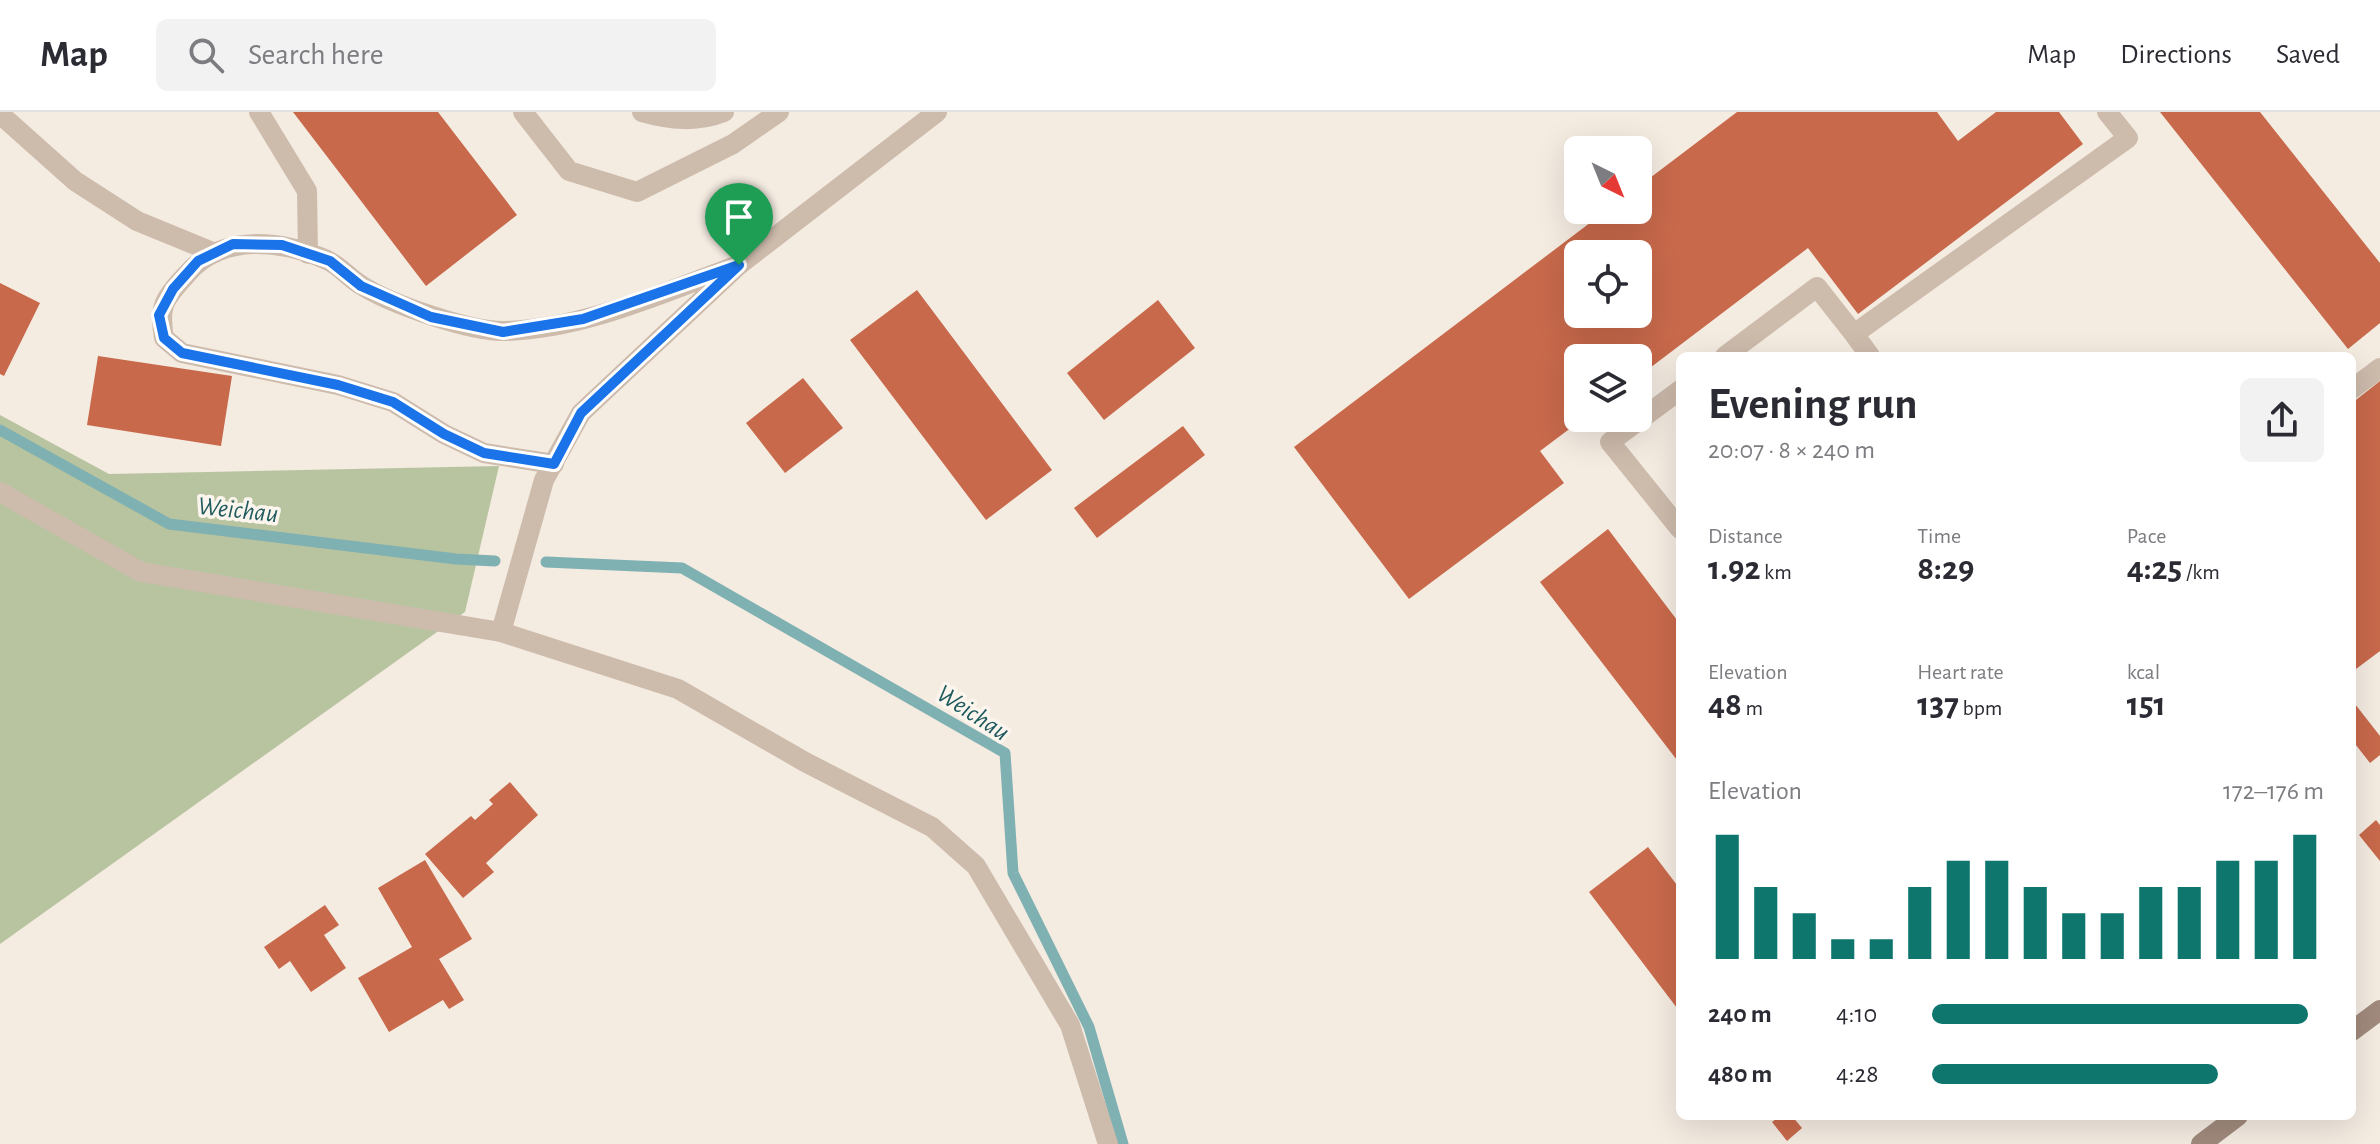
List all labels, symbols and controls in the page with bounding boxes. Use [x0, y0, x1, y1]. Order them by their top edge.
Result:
search box [156, 19, 716, 91]
icon: search [184, 33, 228, 77]
text: Map [40, 36, 108, 74]
text: Search here [248, 40, 384, 70]
text: Map [2027, 41, 2076, 69]
text: Directions [2120, 41, 2232, 69]
text: Saved [2276, 41, 2340, 69]
north arrow [1564, 136, 1652, 224]
map controls [1564, 136, 1652, 432]
pin [705, 183, 773, 265]
icon: arrive [717, 195, 761, 239]
button: locate [1564, 240, 1652, 328]
button: layers [1564, 344, 1652, 432]
button: share [2240, 378, 2324, 462]
text: Evening run [1708, 383, 1917, 427]
text: 20:07 · 8 × 240 m [1708, 437, 1875, 463]
water label: Weichau [196, 493, 280, 527]
text: Distance [1708, 525, 1783, 547]
text: Time [1917, 525, 1961, 547]
text: Pace [2127, 525, 2166, 547]
text: 1.92 [1708, 552, 1760, 586]
text: 8:29 [1917, 552, 1974, 586]
text: 4:25 [2127, 552, 2182, 586]
text: km [1760, 561, 1792, 583]
text: /km [2182, 561, 2220, 583]
text: Elevation [1708, 661, 1788, 683]
text: Heart rate [1917, 661, 2004, 683]
text: kcal [2127, 661, 2160, 683]
water label: Weichau [932, 680, 1014, 746]
text: 48 [1708, 688, 1742, 722]
text: 137 [1917, 688, 1959, 722]
text: 151 [2127, 688, 2166, 722]
text: m [1742, 697, 1763, 719]
text: bpm [1959, 697, 2002, 719]
text: Elevation [1708, 778, 1802, 804]
text: 172–176 m [2223, 778, 2324, 804]
text: 240 m [1708, 1001, 1772, 1027]
text: 4:10 [1836, 1001, 1877, 1027]
text: 480 m [1708, 1061, 1772, 1087]
text: 4:28 [1836, 1061, 1879, 1087]

